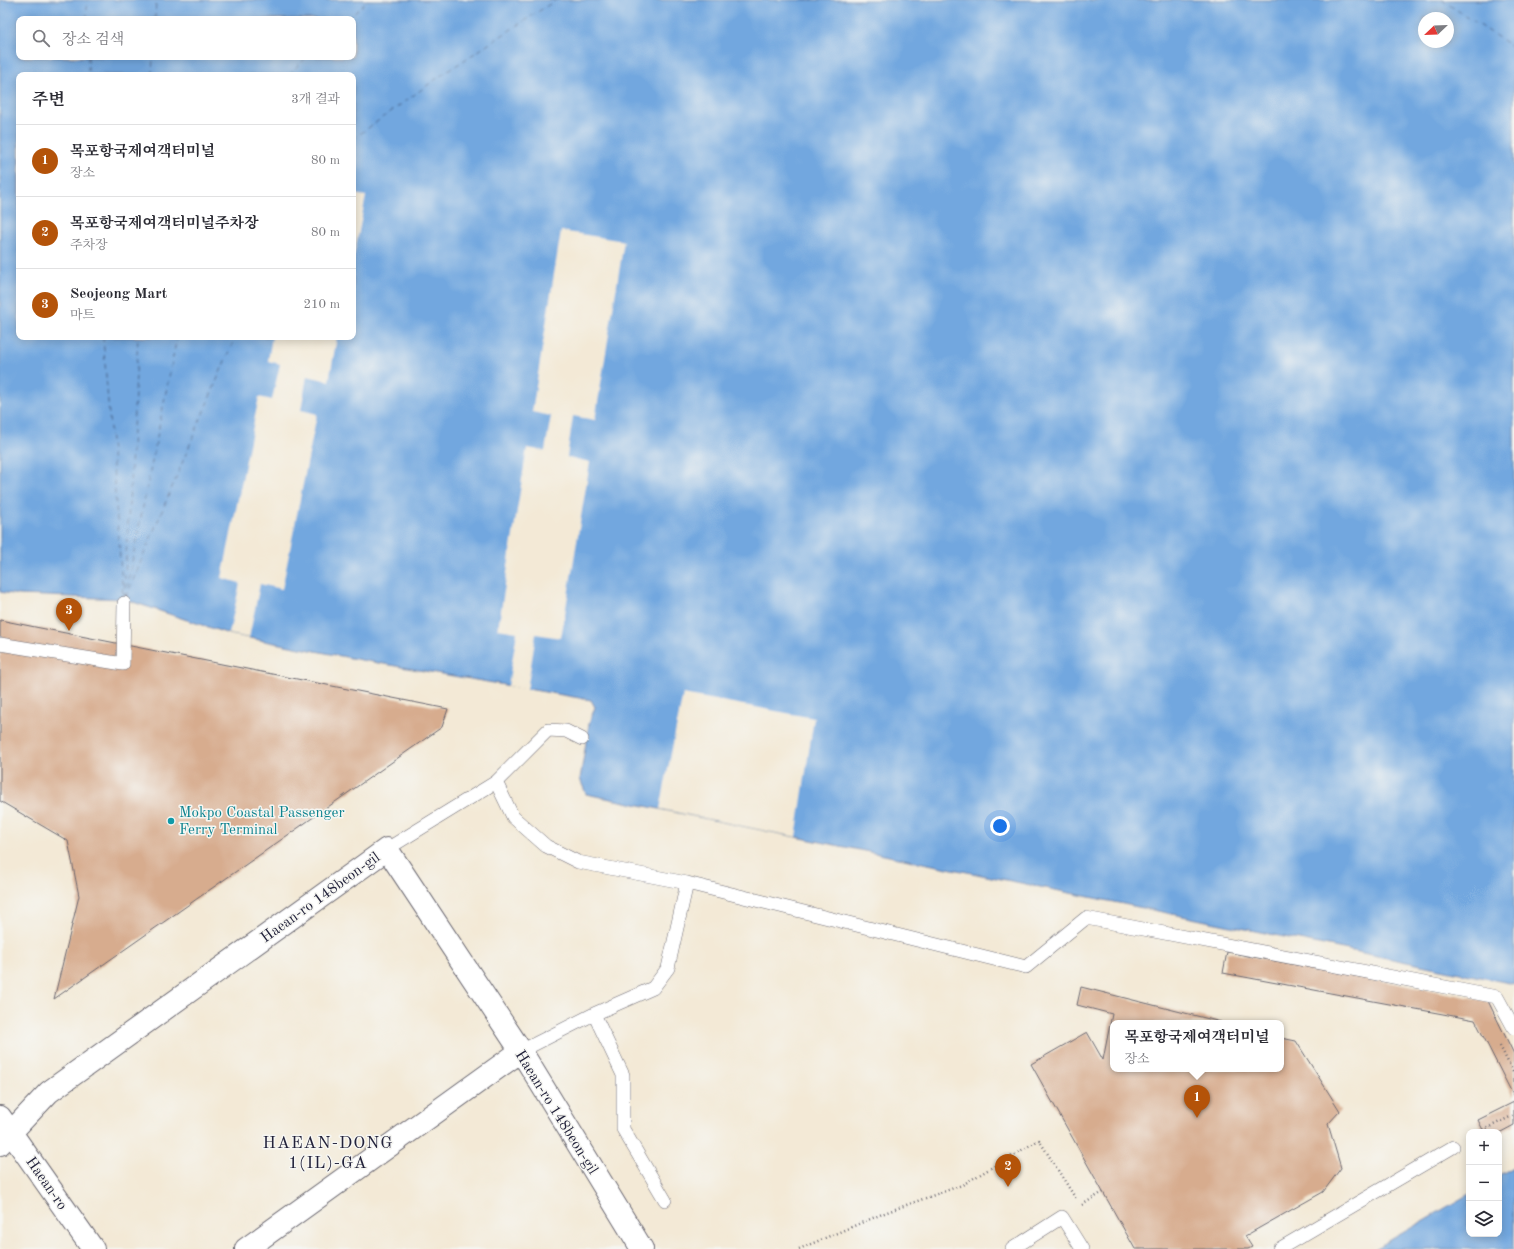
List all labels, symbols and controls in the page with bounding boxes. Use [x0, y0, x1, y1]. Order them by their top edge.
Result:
north arrow [1418, 12, 1454, 48]
search box [16, 16, 356, 60]
icon: search [30, 27, 52, 49]
text: 장소 검색 [62, 33, 124, 48]
text: 주변 [32, 92, 65, 109]
text: 3개 결과 [291, 93, 340, 106]
text: 목포항국제여객터미널 [70, 145, 215, 160]
text: 1 [41, 154, 49, 167]
text: 80 m [311, 154, 340, 167]
text: 장소 [70, 167, 95, 180]
text: 목포항국제여객터미널주차장 [70, 217, 258, 232]
text: 2 [41, 226, 49, 239]
text: 80 m [311, 226, 340, 239]
text: 주차장 [70, 239, 108, 252]
text: Seojeong Mart [70, 287, 167, 302]
text: 3 [41, 298, 49, 311]
text: 210 m [303, 298, 340, 311]
text: 마트 [70, 309, 95, 322]
pin: 3 [56, 598, 82, 631]
place label: Mokpo Coastal Passenger Ferry Terminal [179, 806, 345, 838]
marker: Mokpo Coastal Passenger Ferry Terminal [166, 816, 176, 826]
your location [990, 816, 1010, 836]
street label: Haean-ro 148beon-gil [259, 850, 383, 946]
popup [1110, 1020, 1284, 1072]
text: 목포항국제여객터미널 [1125, 1031, 1269, 1046]
street label: Haean-ro 148beon-gil [511, 1048, 600, 1177]
text: 장소 [1125, 1053, 1150, 1066]
pin: 1 [1184, 1085, 1210, 1118]
map controls [1466, 1129, 1502, 1237]
button: + [1466, 1129, 1502, 1165]
district label: HAEAN-DONG 1(IL)-GA [263, 1135, 393, 1172]
pin: 2 [995, 1154, 1021, 1187]
street label: Haean-ro [22, 1155, 69, 1213]
button: − [1466, 1165, 1502, 1201]
button: layers [1466, 1201, 1502, 1237]

